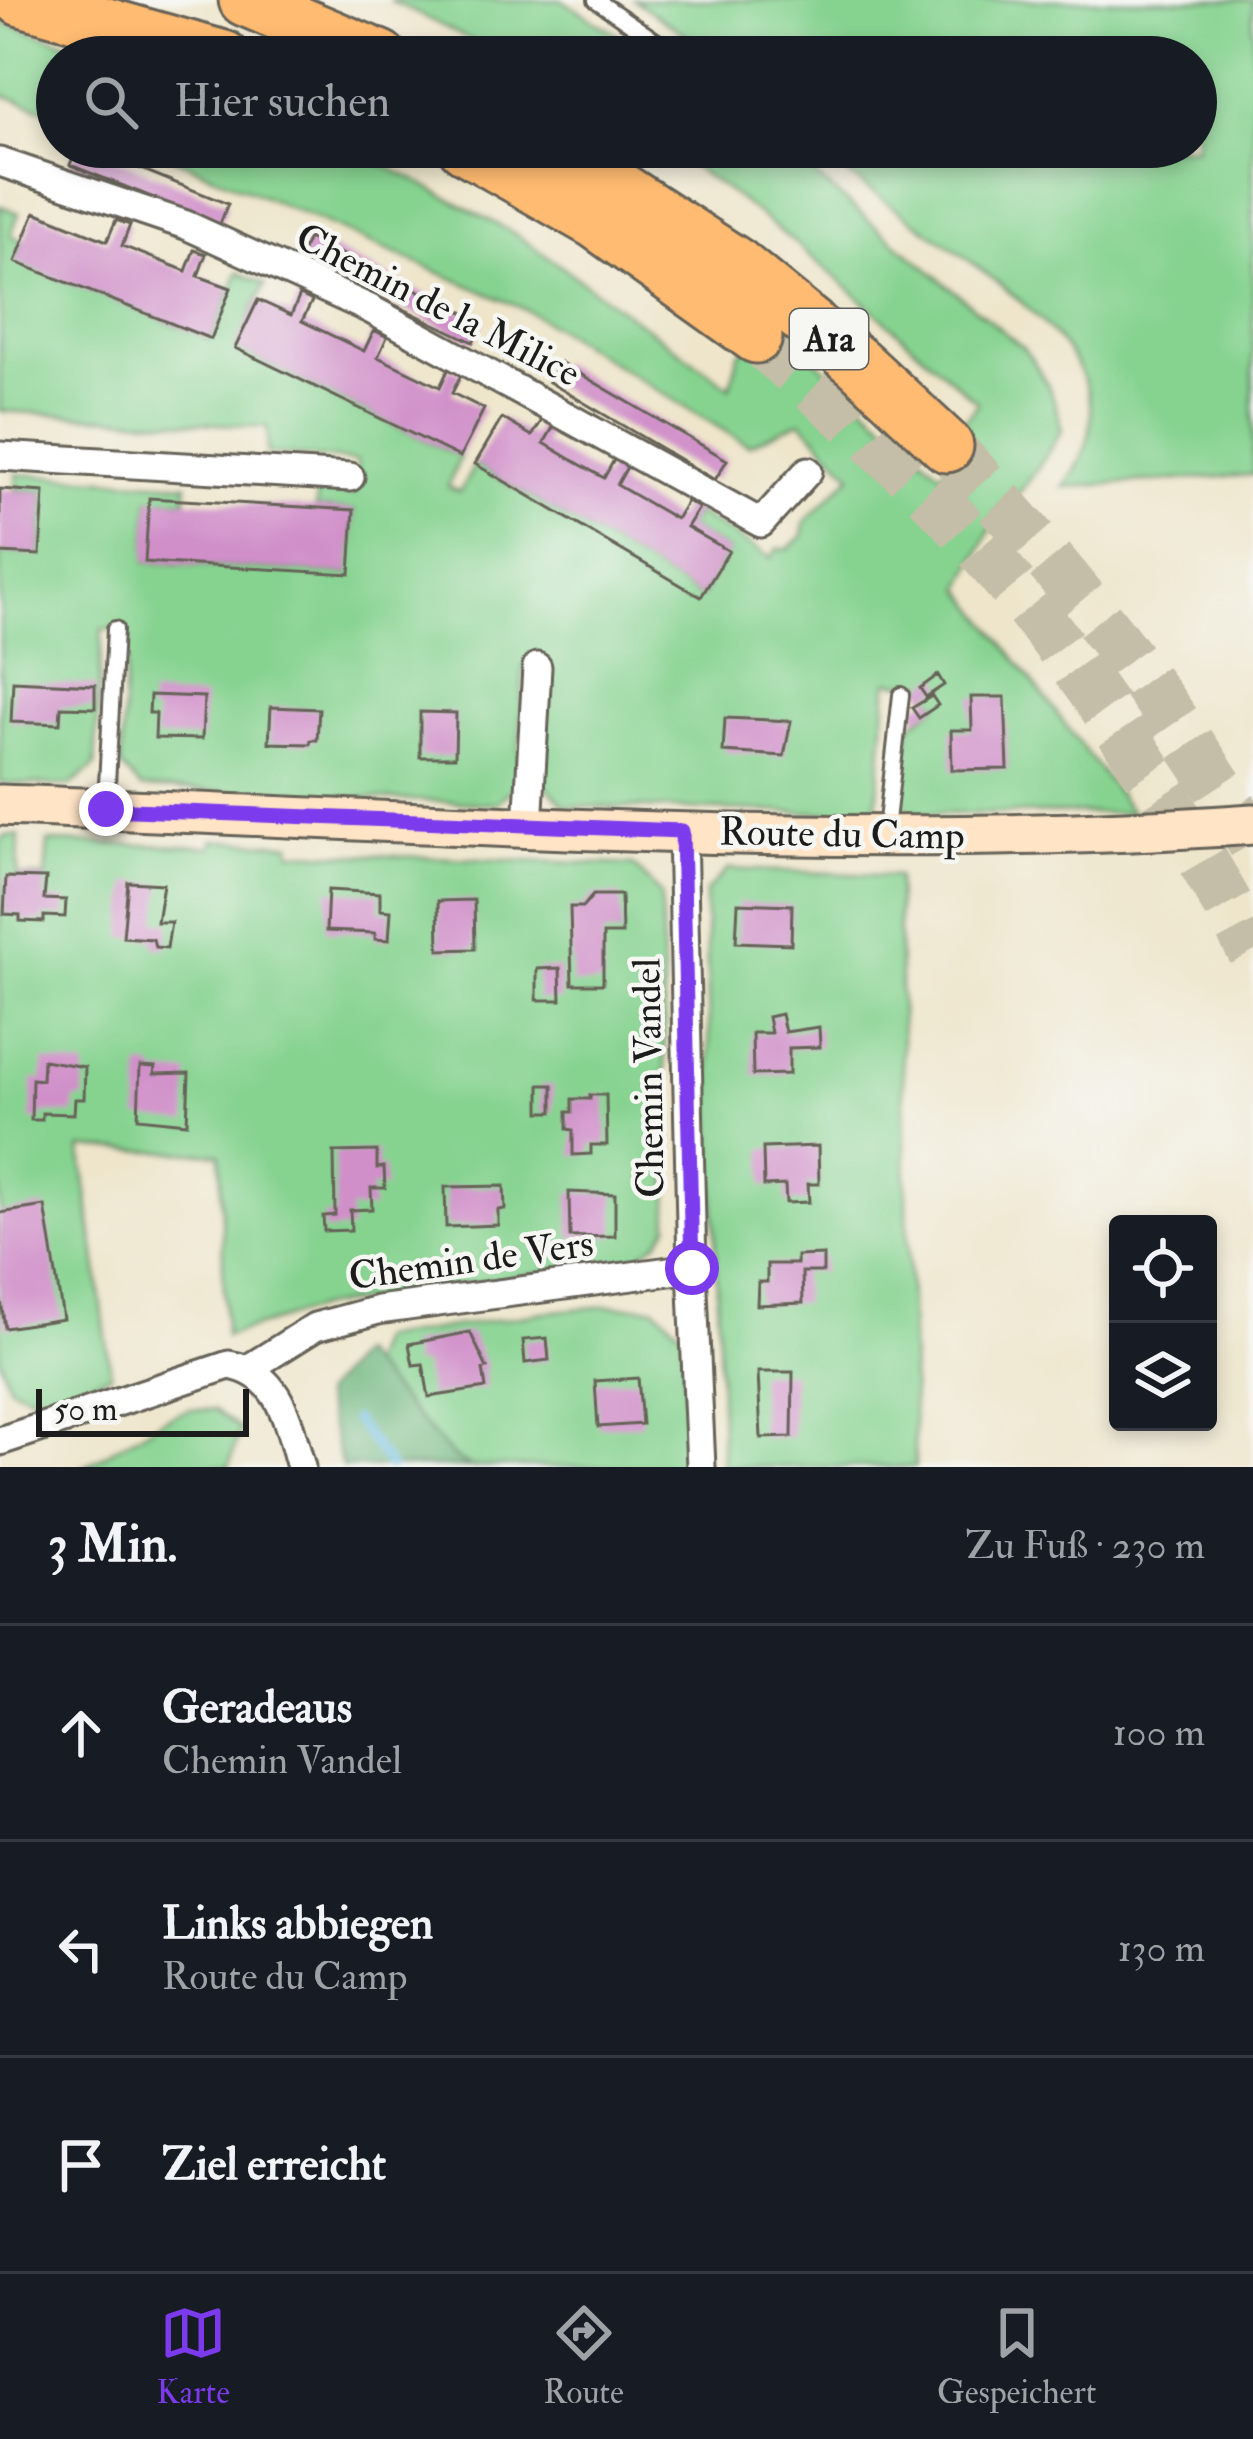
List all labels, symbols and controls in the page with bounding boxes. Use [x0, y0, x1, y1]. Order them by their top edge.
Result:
search box [36, 36, 1217, 168]
icon: search [78, 69, 144, 135]
text: Hier suchen [174, 74, 390, 130]
street label: Chemin de la Milice [288, 212, 588, 398]
road number: A1a [790, 309, 868, 369]
route end [79, 782, 133, 836]
street label: Route du Camp [719, 807, 965, 861]
street label: Chemin Vandel [622, 958, 676, 1198]
map controls [1109, 1215, 1217, 1431]
button: locate [1109, 1215, 1217, 1323]
street label: Chemin de Vers [346, 1219, 596, 1301]
route start [665, 1241, 719, 1295]
button: layers [1109, 1323, 1217, 1431]
scale bar [36, 1383, 249, 1436]
text: 50 m [54, 1389, 118, 1430]
text: 3 Min. [48, 1513, 177, 1577]
text: Zu Fuß · 230 m [965, 1521, 1205, 1570]
text: Geradeaus [162, 1680, 352, 1736]
icon: ahead [48, 1700, 114, 1766]
text: 100 m [1113, 1708, 1205, 1757]
text: Chemin Vandel [162, 1736, 402, 1785]
text: Links abbiegen [162, 1896, 433, 1952]
icon: left [48, 1916, 114, 1982]
text: 130 m [1118, 1924, 1205, 1973]
text: Route du Camp [162, 1952, 407, 2001]
icon: arrive [48, 2132, 114, 2198]
text: Ziel erreicht [162, 2137, 386, 2193]
tab: Karte [157, 2300, 230, 2413]
tab: Route [543, 2300, 624, 2413]
tab: Gespeichert [937, 2300, 1096, 2413]

